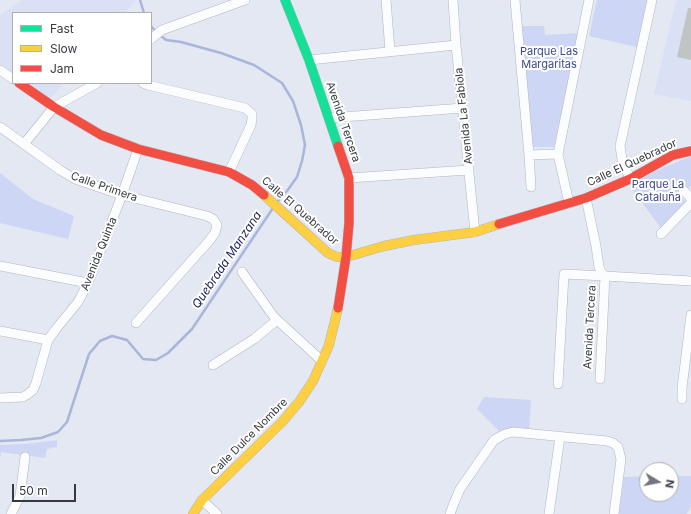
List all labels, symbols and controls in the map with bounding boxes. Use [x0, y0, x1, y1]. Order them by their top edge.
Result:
legend [12, 12, 152, 84]
text: Fast [50, 21, 74, 36]
text: Slow [50, 41, 77, 56]
park label: Parque Las Margaritas [520, 45, 578, 71]
text: Jam [50, 61, 74, 76]
street label: Avenida La Fabiola [452, 67, 476, 165]
street label: Avenida Tercera [323, 80, 363, 164]
street label: Calle El Quebrador [585, 136, 679, 190]
street label: Calle Primera [69, 169, 139, 205]
street label: Calle El Quebrador [259, 174, 341, 248]
park label: Parque La Cataluña [632, 178, 684, 204]
water label: Quebrada Manzana [189, 209, 265, 311]
street label: Avenida Quinta [78, 215, 120, 293]
street label: Avenida Tercera [581, 285, 599, 369]
street label: Calle Dulce Nombre [208, 396, 290, 478]
north arrow [639, 462, 679, 502]
scale bar [14, 476, 78, 502]
text: N [662, 479, 677, 489]
text: 50 m [19, 483, 48, 498]

